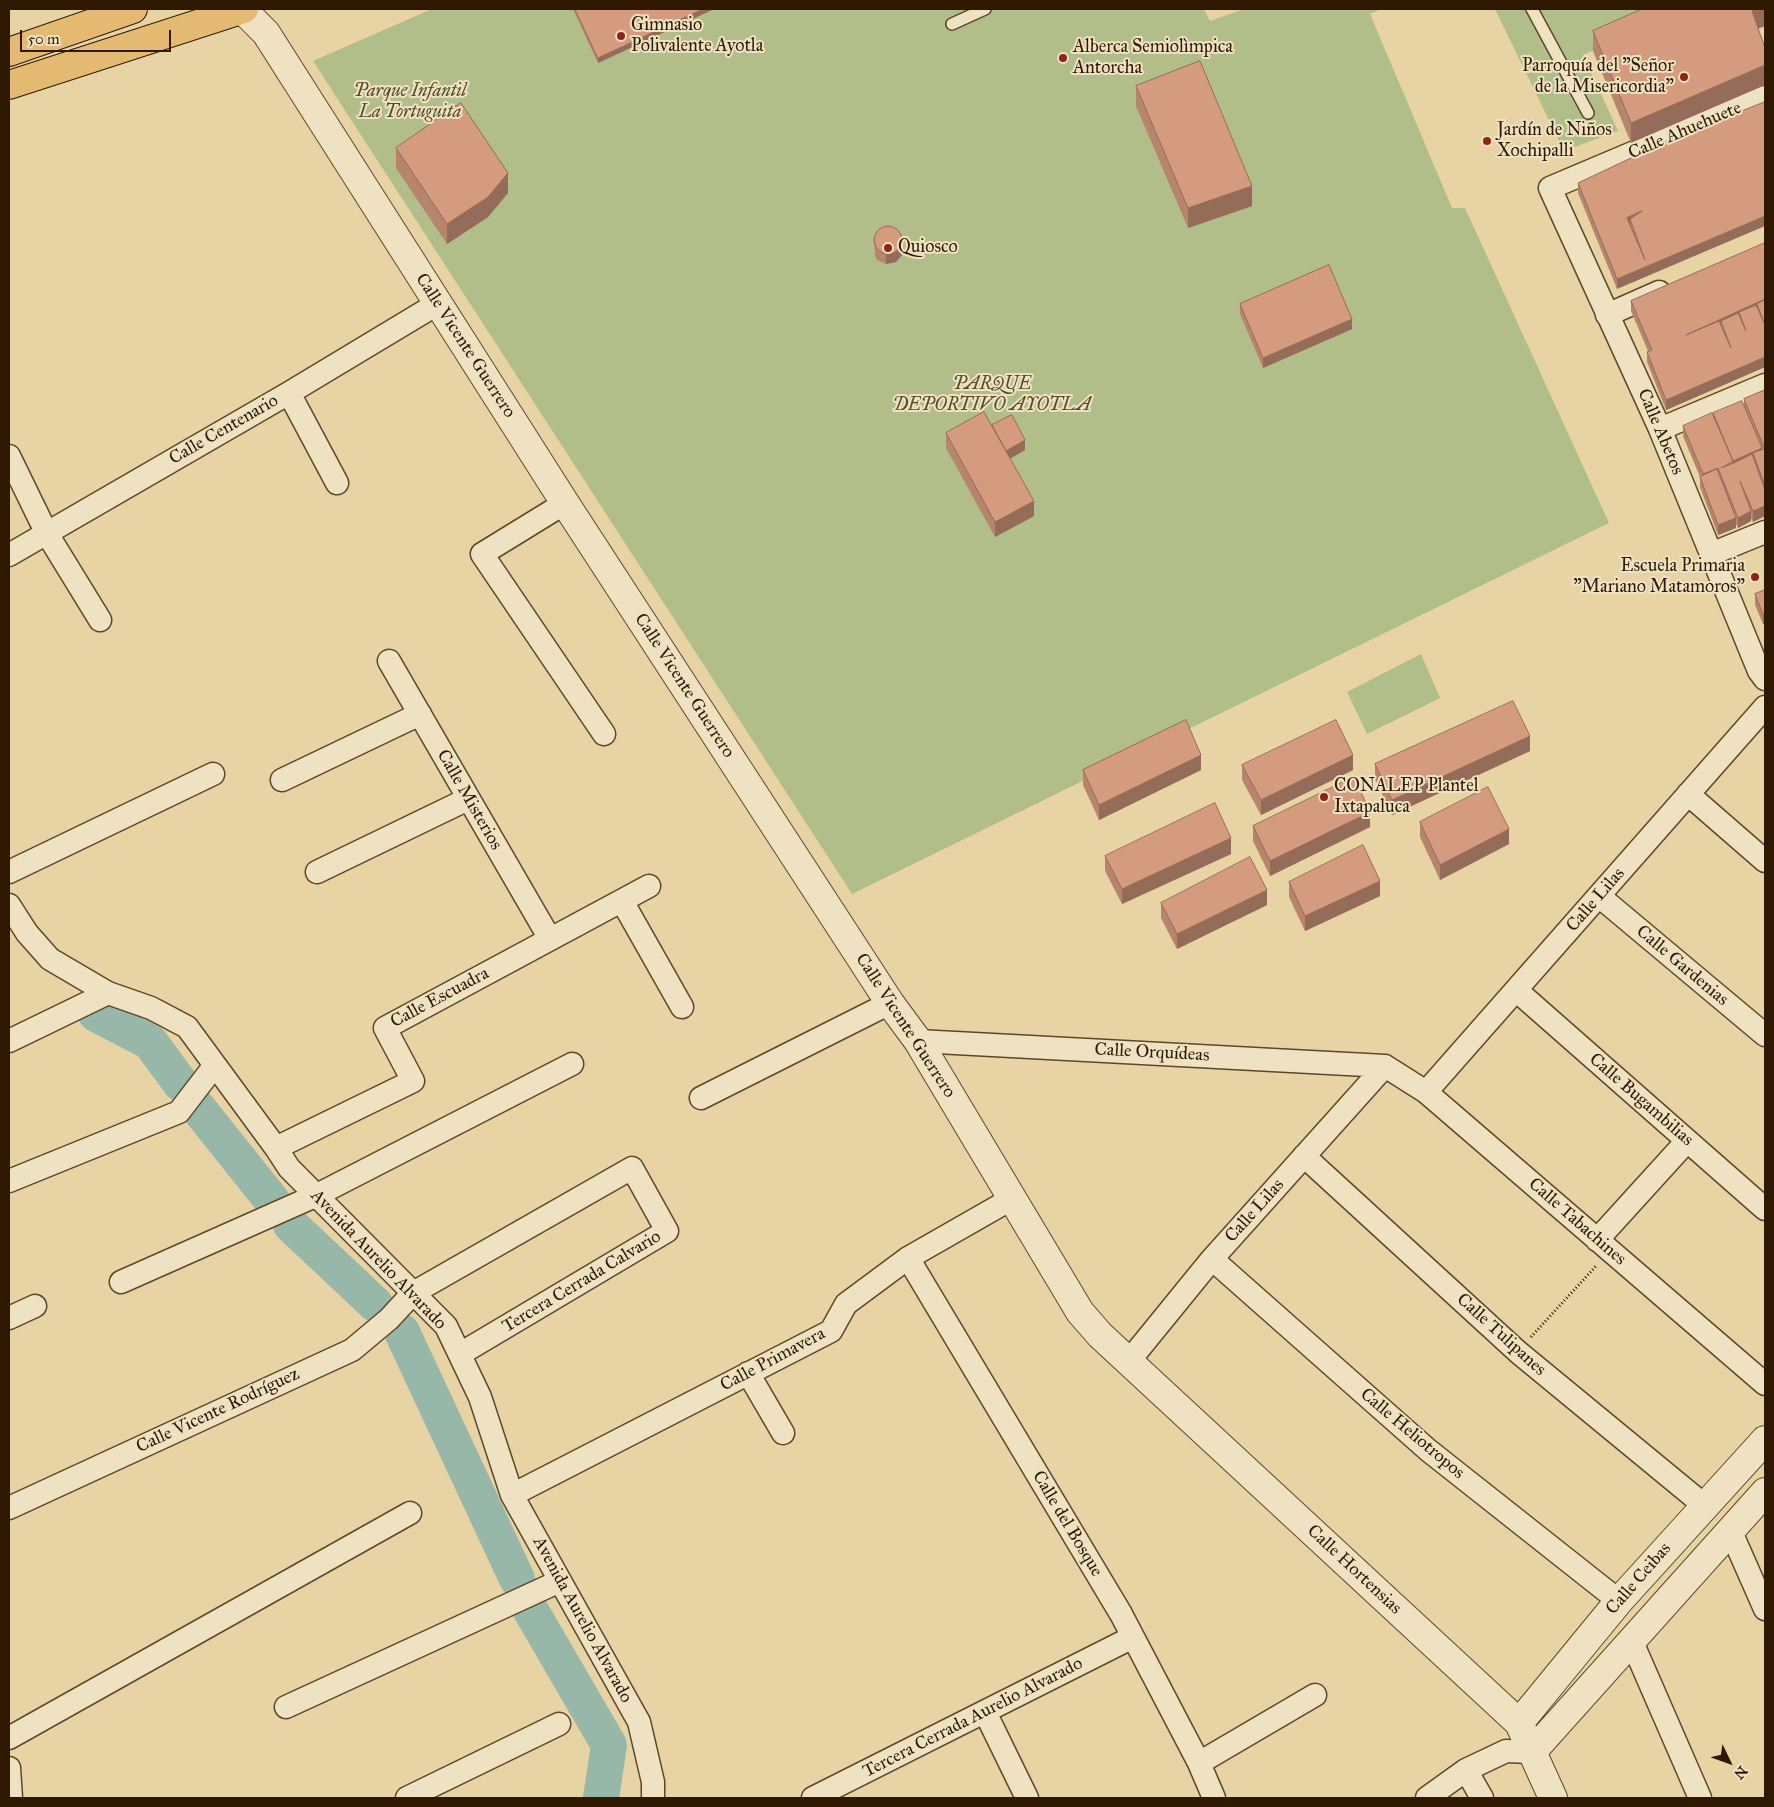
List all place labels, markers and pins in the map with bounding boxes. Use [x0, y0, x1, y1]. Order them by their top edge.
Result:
place label: Gimnasio Polivalente Ayotla [631, 15, 763, 58]
marker: Gimnasio Polivalente Ayotla [615, 30, 627, 42]
place label: Alberca Semiolìmpica Antorcha [1073, 37, 1233, 80]
marker: Alberca Semiolìmpica Antorcha [1057, 52, 1069, 64]
place label: Parroquía del "Señor de la Misericordia" [1522, 56, 1674, 98]
marker: Parroquía del "Señor de la Misericordia" [1678, 71, 1690, 83]
place label: Jardín de Niños Xochipalli [1497, 120, 1612, 162]
marker: Jardín de Niños Xochipalli [1481, 135, 1493, 147]
place label: Quiosco [898, 237, 958, 259]
marker: Quiosco [882, 242, 894, 254]
place label: Escuela Primaria "Mariano Matamoros" [1573, 556, 1745, 598]
marker: Escuela Primaria "Mariano Matamoros" [1749, 571, 1761, 583]
place label: CONALEP Plantel Ixtapaluca [1334, 776, 1479, 819]
marker: CONALEP Plantel Ixtapaluca [1318, 791, 1330, 803]

